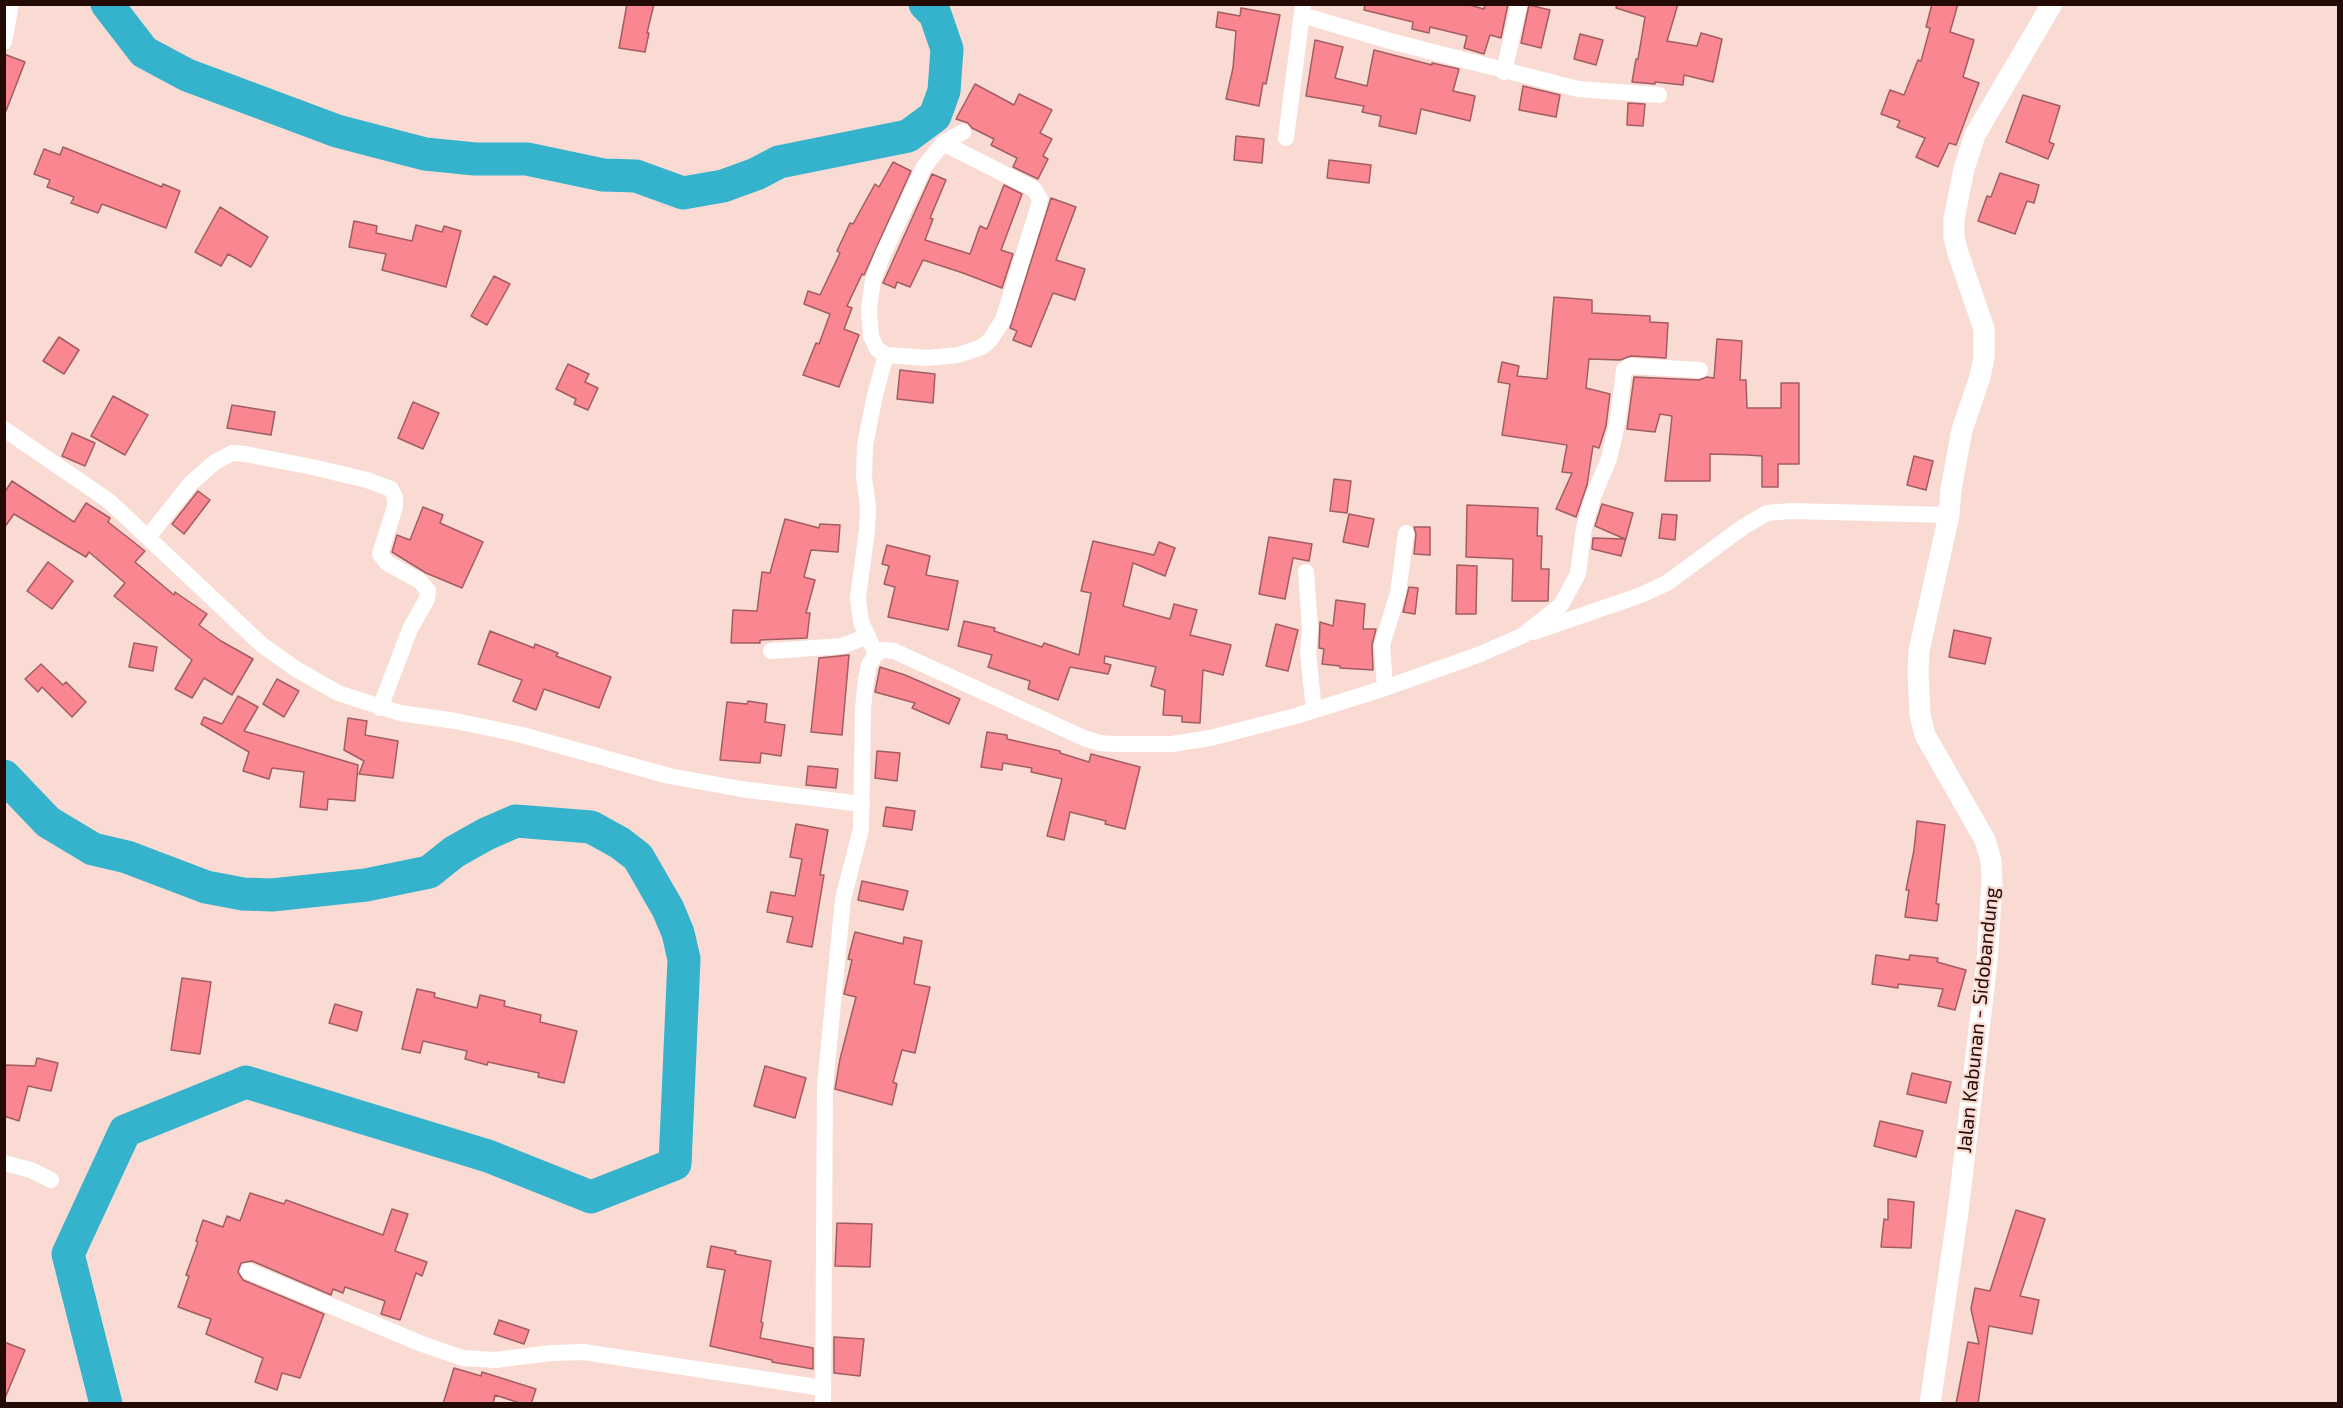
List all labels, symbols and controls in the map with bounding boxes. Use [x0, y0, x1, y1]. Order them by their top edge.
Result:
street label: Jalan Kabunan - Sidobandung [1952, 886, 2004, 1154]

